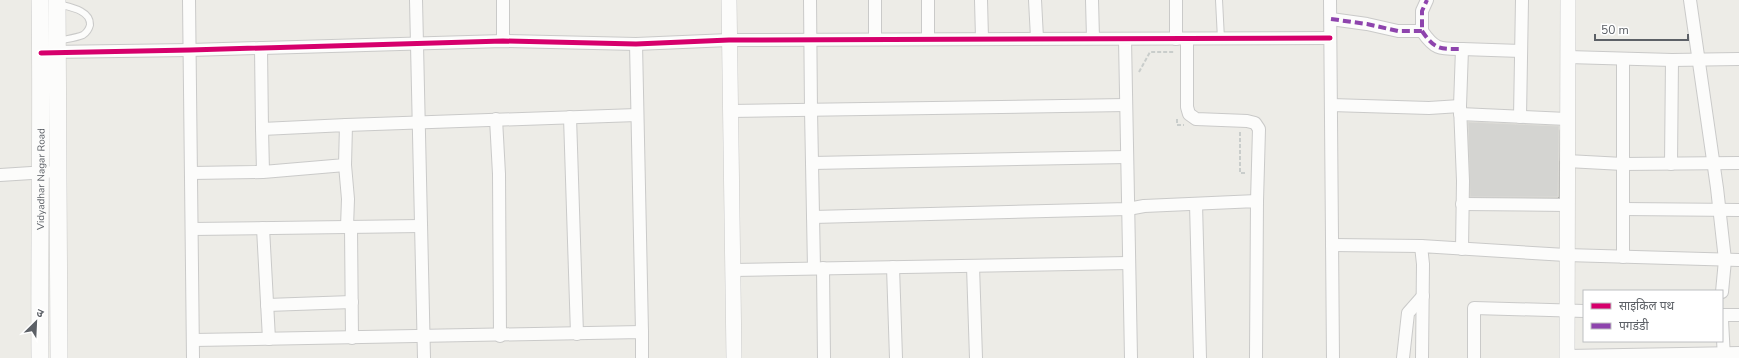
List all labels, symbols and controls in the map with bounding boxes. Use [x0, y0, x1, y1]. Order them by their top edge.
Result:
scale bar [1595, 16, 1688, 42]
text: 50 m [1601, 22, 1629, 38]
street label: Vidyadhar Nagar Road [34, 128, 49, 231]
legend [1583, 290, 1723, 342]
text: साइकिल पथ [1619, 298, 1674, 314]
north arrow [16, 302, 56, 342]
text: उ [34, 305, 46, 322]
text: पगडंडी [1619, 318, 1649, 334]

